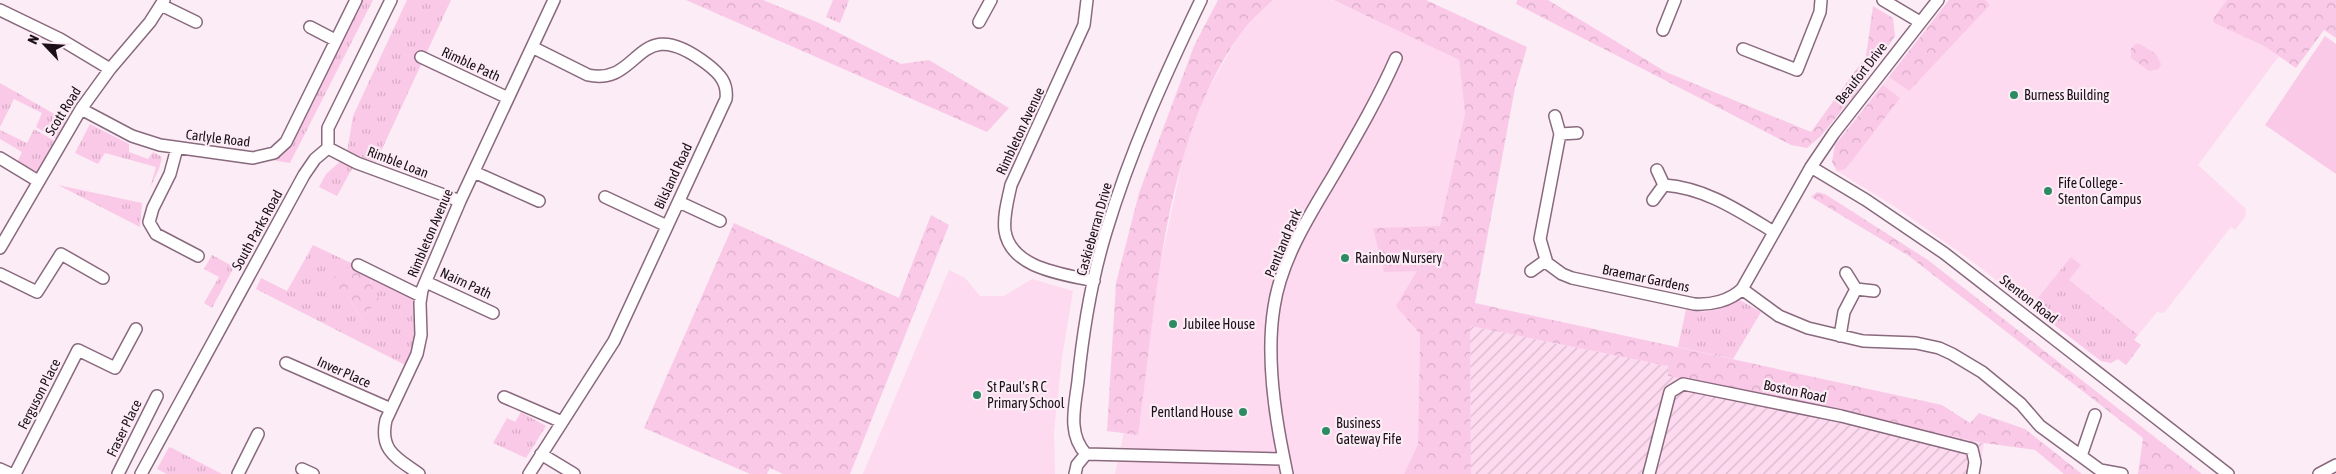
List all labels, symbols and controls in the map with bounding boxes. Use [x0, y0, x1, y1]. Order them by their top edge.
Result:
north arrow [20, 20, 70, 70]
text: N [24, 32, 42, 47]
street label: Beaufort Drive [1832, 39, 1890, 107]
street label: Rimble Path [439, 43, 503, 85]
street label: Scott Road [42, 84, 84, 138]
street label: Rimbleton Avenue [993, 85, 1047, 177]
place label: Burness Building [2024, 87, 2109, 103]
marker: Burness Building [2008, 89, 2020, 101]
street label: Carlyle Road [185, 126, 251, 150]
street label: Bilsland Road [651, 141, 695, 211]
street label: Rimble Loan [365, 143, 431, 181]
place label: Fife College - Stenton Campus [2058, 175, 2141, 207]
street label: Caskieberran Drive [1073, 180, 1115, 278]
marker: Fife College - Stenton Campus [2042, 185, 2054, 197]
street label: Rimbleton Avenue [404, 186, 456, 280]
street label: South Parks Road [228, 187, 286, 273]
street label: Pentland Park [1261, 206, 1305, 280]
place label: Rainbow Nursery [1355, 250, 1442, 266]
marker: Rainbow Nursery [1339, 252, 1351, 264]
street label: Braemar Gardens [1601, 261, 1691, 295]
street label: Nairn Path [438, 264, 494, 302]
street label: Stenton Road [1997, 272, 2061, 326]
place label: Jubilee House [1183, 316, 1255, 332]
marker: Jubilee House [1167, 318, 1179, 330]
street label: Inver Place [315, 353, 373, 391]
street label: Ferguson Place [14, 356, 64, 432]
street label: Boston Road [1762, 377, 1828, 405]
place label: St Paul's R C Primary School [987, 379, 1065, 411]
marker: St Paul's R C Primary School [971, 389, 983, 401]
street label: Fraser Place [103, 397, 145, 459]
place label: Pentland House [1151, 404, 1233, 420]
marker: Pentland House [1237, 406, 1249, 418]
place label: Business Gateway Fife [1336, 415, 1402, 447]
marker: Business Gateway Fife [1320, 425, 1332, 437]

